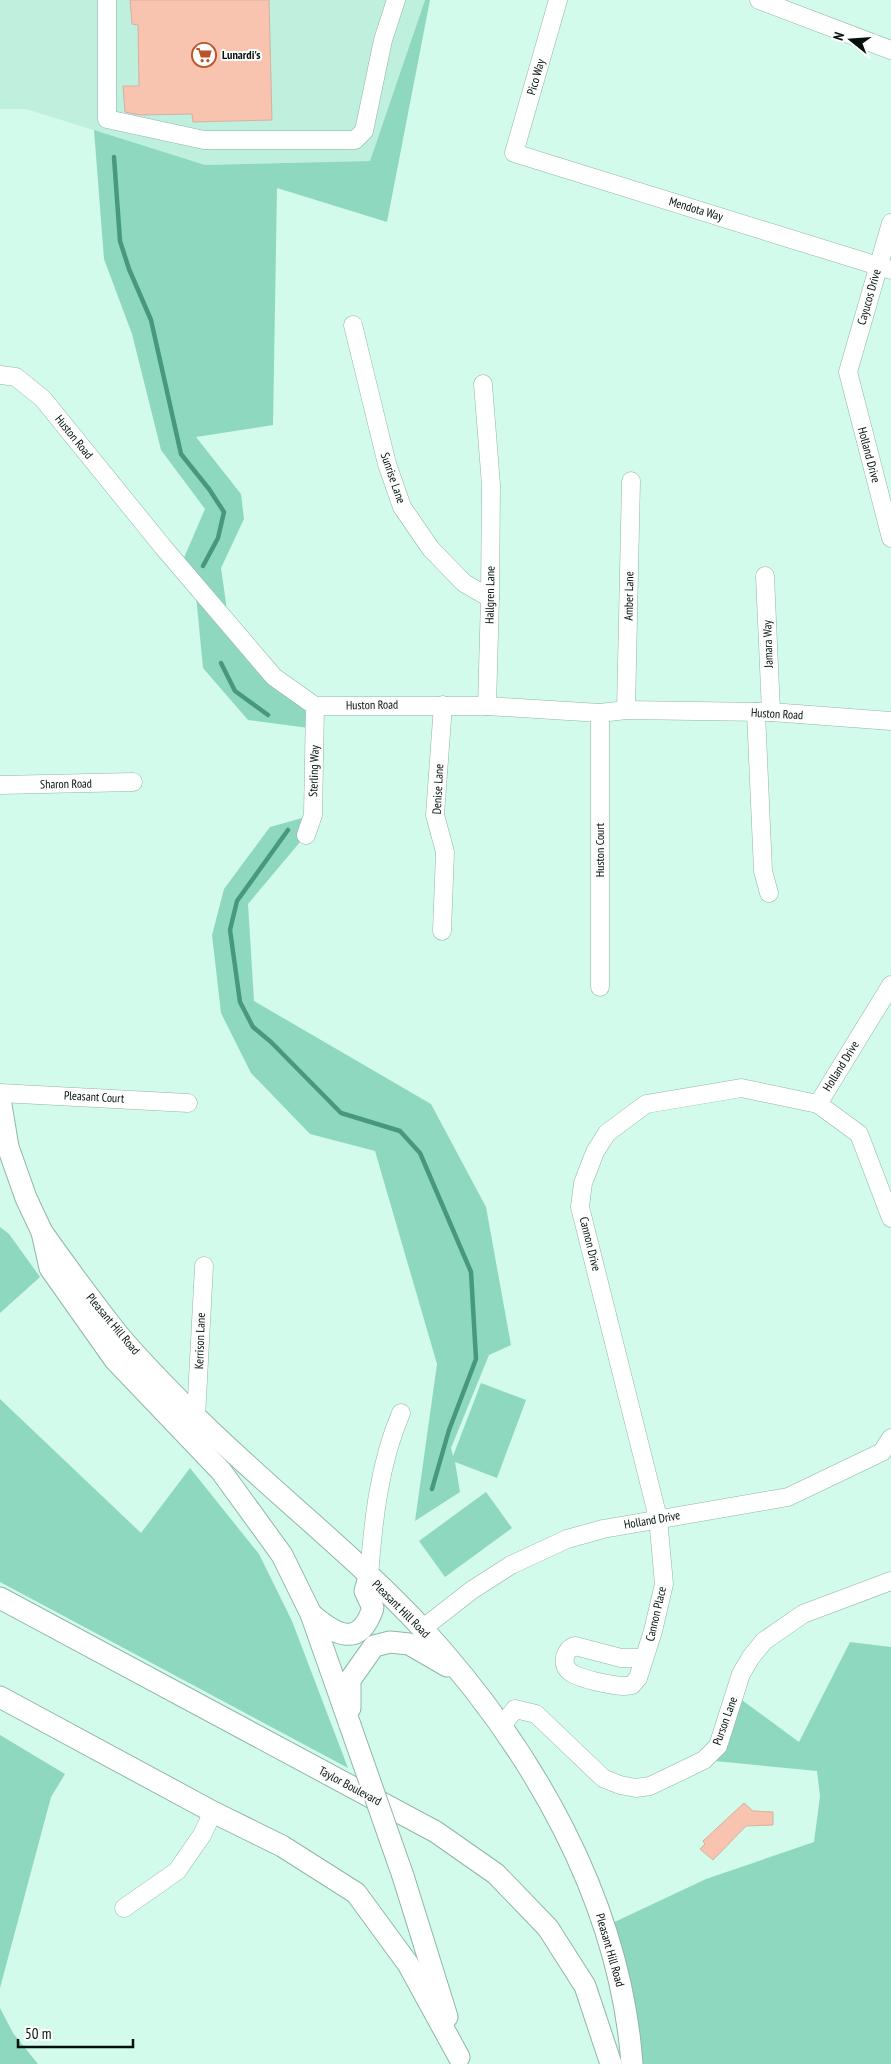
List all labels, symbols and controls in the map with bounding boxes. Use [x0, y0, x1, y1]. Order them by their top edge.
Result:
north arrow [826, 15, 876, 65]
text: N [829, 30, 848, 42]
supermarket icon: Lunardi's [191, 42, 217, 68]
place label: Lunardi's [222, 47, 260, 62]
street label: Pico Way [523, 57, 548, 97]
street label: Mendota Way [667, 193, 725, 224]
street label: Cayucos Drive [853, 267, 884, 327]
street label: Huston Road [52, 412, 97, 462]
street label: Holland Drive [855, 425, 884, 484]
street label: Sunrise Lane [378, 450, 409, 505]
street label: Hallgren Lane [481, 566, 498, 624]
street label: Amber Lane [621, 571, 636, 621]
street label: Jamara Way [759, 619, 776, 669]
street label: Huston Road [346, 697, 398, 712]
street label: Huston Road [750, 705, 804, 722]
street label: Sterling Way [305, 744, 322, 797]
street label: Denise Lane [429, 763, 446, 815]
street label: Sharon Road [40, 776, 92, 791]
street label: Huston Court [592, 822, 607, 877]
street label: Holland Drive [819, 1038, 862, 1094]
street label: Pleasant Court [63, 1087, 125, 1106]
street label: Cannon Drive [576, 1215, 604, 1273]
street label: Pleasant Hill Road [83, 1290, 143, 1357]
street label: Kerrison Lane [191, 1312, 208, 1369]
street label: Holland Drive [623, 1507, 681, 1532]
street label: Pleasant Hill Road [369, 1577, 433, 1641]
street label: Cannon Place [642, 1585, 669, 1643]
street label: Purson Lane [709, 1695, 740, 1747]
street label: Taylor Boulevard [316, 1763, 384, 1808]
street label: Pleasant Hill Road [593, 1911, 628, 1988]
scale bar [18, 2016, 132, 2048]
text: 50 m [25, 2024, 51, 2043]

